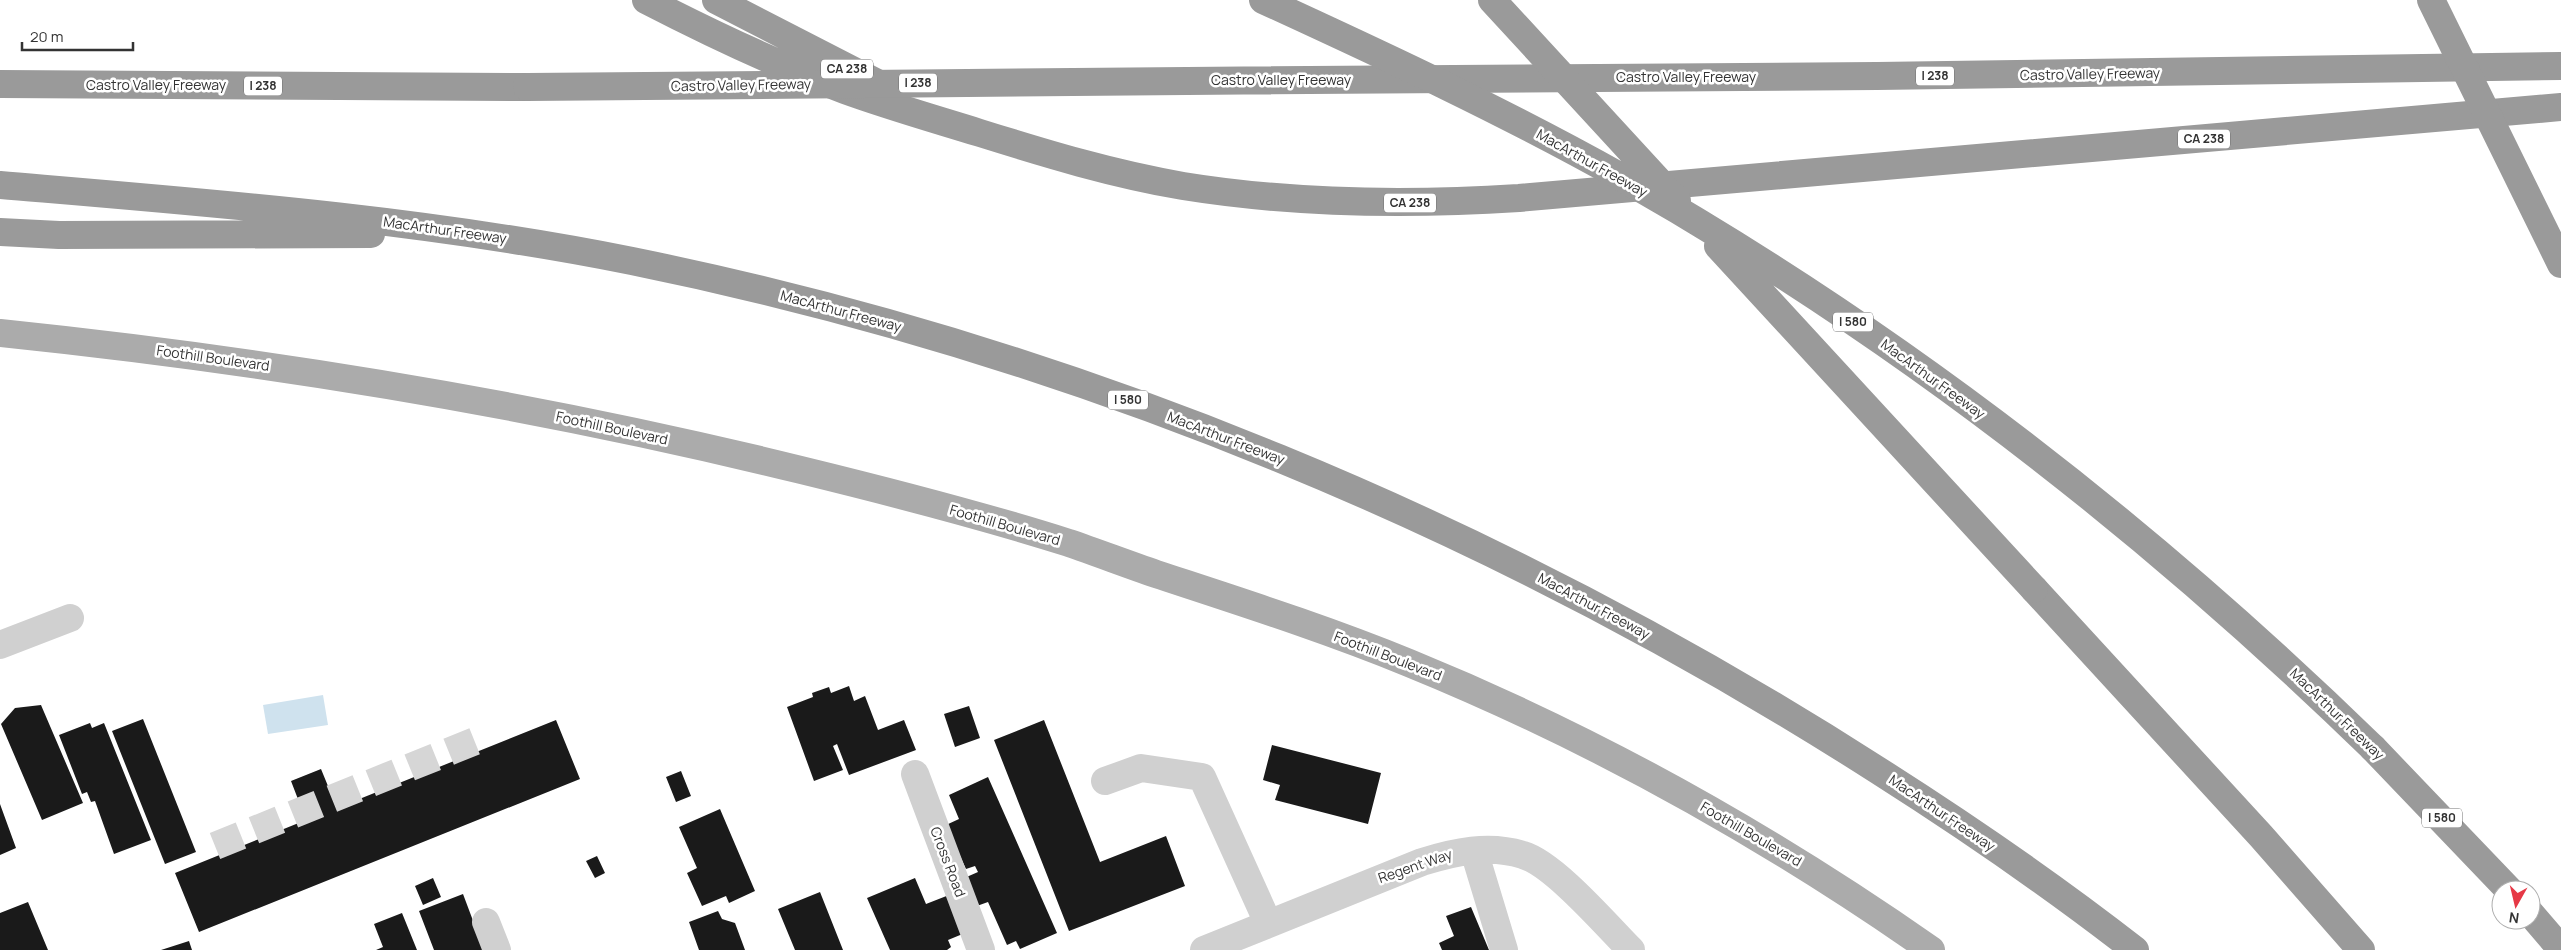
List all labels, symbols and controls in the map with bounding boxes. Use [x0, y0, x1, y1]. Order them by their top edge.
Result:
scale bar [22, 20, 134, 52]
text: 20 m [30, 26, 63, 47]
road number: CA 238 [821, 60, 873, 78]
street label: Castro Valley Freeway [2020, 63, 2161, 84]
road number: I 238 [1916, 66, 1954, 85]
street label: Castro Valley Freeway [1616, 67, 1757, 86]
street label: Castro Valley Freeway [1211, 70, 1352, 89]
street label: Castro Valley Freeway [671, 74, 812, 95]
road number: I 238 [899, 74, 937, 92]
street label: Castro Valley Freeway [86, 75, 227, 94]
road number: I 238 [244, 76, 282, 95]
street label: MacArthur Freeway [1533, 124, 1652, 201]
road number: CA 238 [2178, 130, 2230, 148]
road number: CA 238 [1384, 194, 1436, 212]
street label: MacArthur Freeway [382, 211, 509, 248]
street label: MacArthur Freeway [779, 285, 904, 336]
road number: I 580 [1833, 313, 1873, 332]
street label: MacArthur Freeway [1877, 334, 1990, 423]
street label: Foothill Boulevard [155, 340, 271, 375]
road number: I 580 [1108, 390, 1148, 410]
street label: Foothill Boulevard [554, 406, 670, 449]
street label: MacArthur Freeway [1165, 406, 1288, 469]
street label: Foothill Boulevard [948, 500, 1063, 549]
street label: MacArthur Freeway [1535, 568, 1654, 643]
street label: Foothill Boulevard [1332, 626, 1445, 685]
street label: MacArthur Freeway [2286, 664, 2389, 764]
street label: MacArthur Freeway [1885, 770, 2000, 856]
street label: Foothill Boulevard [1697, 797, 1805, 870]
road number: I 580 [2422, 808, 2462, 828]
street label: Cross Road [926, 824, 971, 900]
street label: Regent Way [1375, 844, 1455, 887]
north arrow [2491, 880, 2541, 930]
text: N [2508, 908, 2520, 928]

